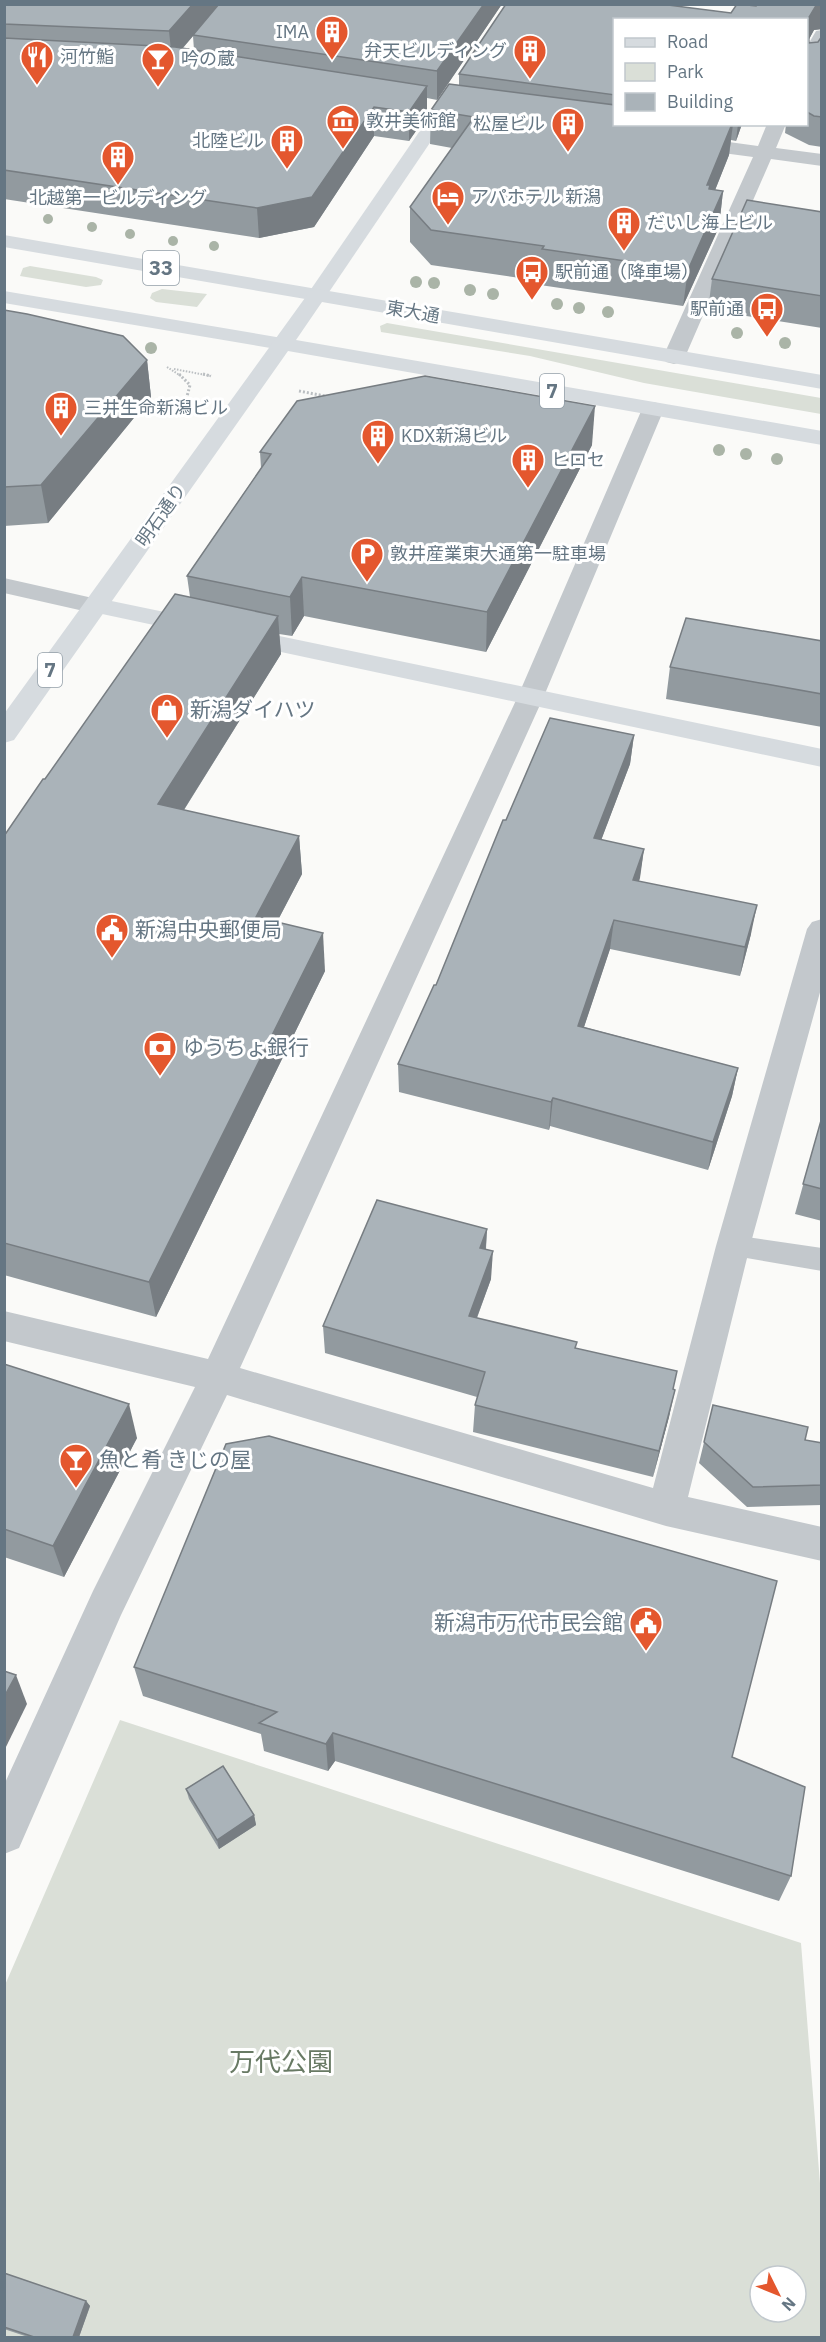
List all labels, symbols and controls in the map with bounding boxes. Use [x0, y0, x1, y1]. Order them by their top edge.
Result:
building icon: IMA [314, 14, 350, 61]
legend [613, 18, 808, 126]
place label: IMA [276, 20, 309, 43]
text: Road [667, 30, 708, 53]
building icon: 弁天ビルディング [512, 33, 548, 80]
restaurant icon: 河竹鮨 [19, 39, 55, 86]
place label: 弁天ビルディング [364, 39, 507, 62]
bar icon: 吟の蔵 [140, 41, 176, 88]
place label: 河竹鮨 [60, 45, 114, 68]
place label: 吟の蔵 [181, 47, 235, 70]
text: Park [667, 60, 704, 83]
text: Building [667, 90, 734, 113]
museum icon: 敦井美術館 [325, 103, 361, 150]
building icon: 松屋ビル [550, 106, 586, 153]
place label: 敦井美術館 [366, 109, 456, 132]
place label: 松屋ビル [473, 112, 545, 135]
building icon: 北陸ビル [269, 123, 305, 170]
place label: 北陸ビル [192, 129, 264, 152]
building icon: 北越第一ビルディング [100, 139, 136, 186]
hotel icon: アパホテル 新潟 [430, 179, 466, 226]
place label: アパホテル 新潟 [471, 185, 601, 208]
place label: 北越第一ビルディング [29, 186, 207, 209]
building icon: だいし海上ビル [606, 205, 642, 252]
place label: だいし海上ビル [647, 211, 773, 234]
road number: 33 [143, 251, 179, 285]
bus stop icon: 駅前通（降車場） [514, 254, 550, 301]
place label: 駅前通（降車場） [555, 260, 699, 283]
bus stop icon: 駅前通 [749, 291, 785, 338]
street label: 東大通 [385, 295, 442, 328]
place label: 駅前通 [690, 297, 744, 320]
road number: 7 [540, 374, 564, 408]
building icon: 三井生命新潟ビル [43, 390, 79, 437]
place label: 三井生命新潟ビル [84, 396, 228, 419]
building icon: KDX新潟ビル [360, 418, 396, 465]
place label: KDX新潟ビル [401, 424, 507, 447]
building icon: ヒロセ [510, 442, 546, 489]
place label: ヒロセ [551, 448, 605, 471]
street label: 明石通り [131, 479, 191, 551]
parking icon: 敦井産業東大通第一駐車場 [349, 536, 385, 583]
place label: 敦井産業東大通第一駐車場 [390, 542, 606, 565]
road number: 7 [38, 653, 62, 687]
shop icon: 新潟ダイハツ [149, 692, 185, 739]
place label: 新潟ダイハツ [190, 695, 316, 723]
public building icon: 新潟中央郵便局 [94, 912, 130, 959]
place label: 新潟中央郵便局 [135, 915, 282, 943]
bank icon: ゆうちょ銀行 [142, 1030, 178, 1077]
place label: ゆうちょ銀行 [183, 1033, 309, 1061]
bar icon: 魚と肴 きじの屋 [58, 1442, 94, 1489]
place label: 魚と肴 きじの屋 [99, 1445, 251, 1473]
public building icon: 新潟市万代市民会館 [628, 1605, 664, 1652]
place label: 新潟市万代市民会館 [434, 1608, 623, 1636]
park label: 万代公園 [229, 2044, 333, 2078]
north arrow [748, 2264, 808, 2324]
text: N [778, 2293, 800, 2315]

